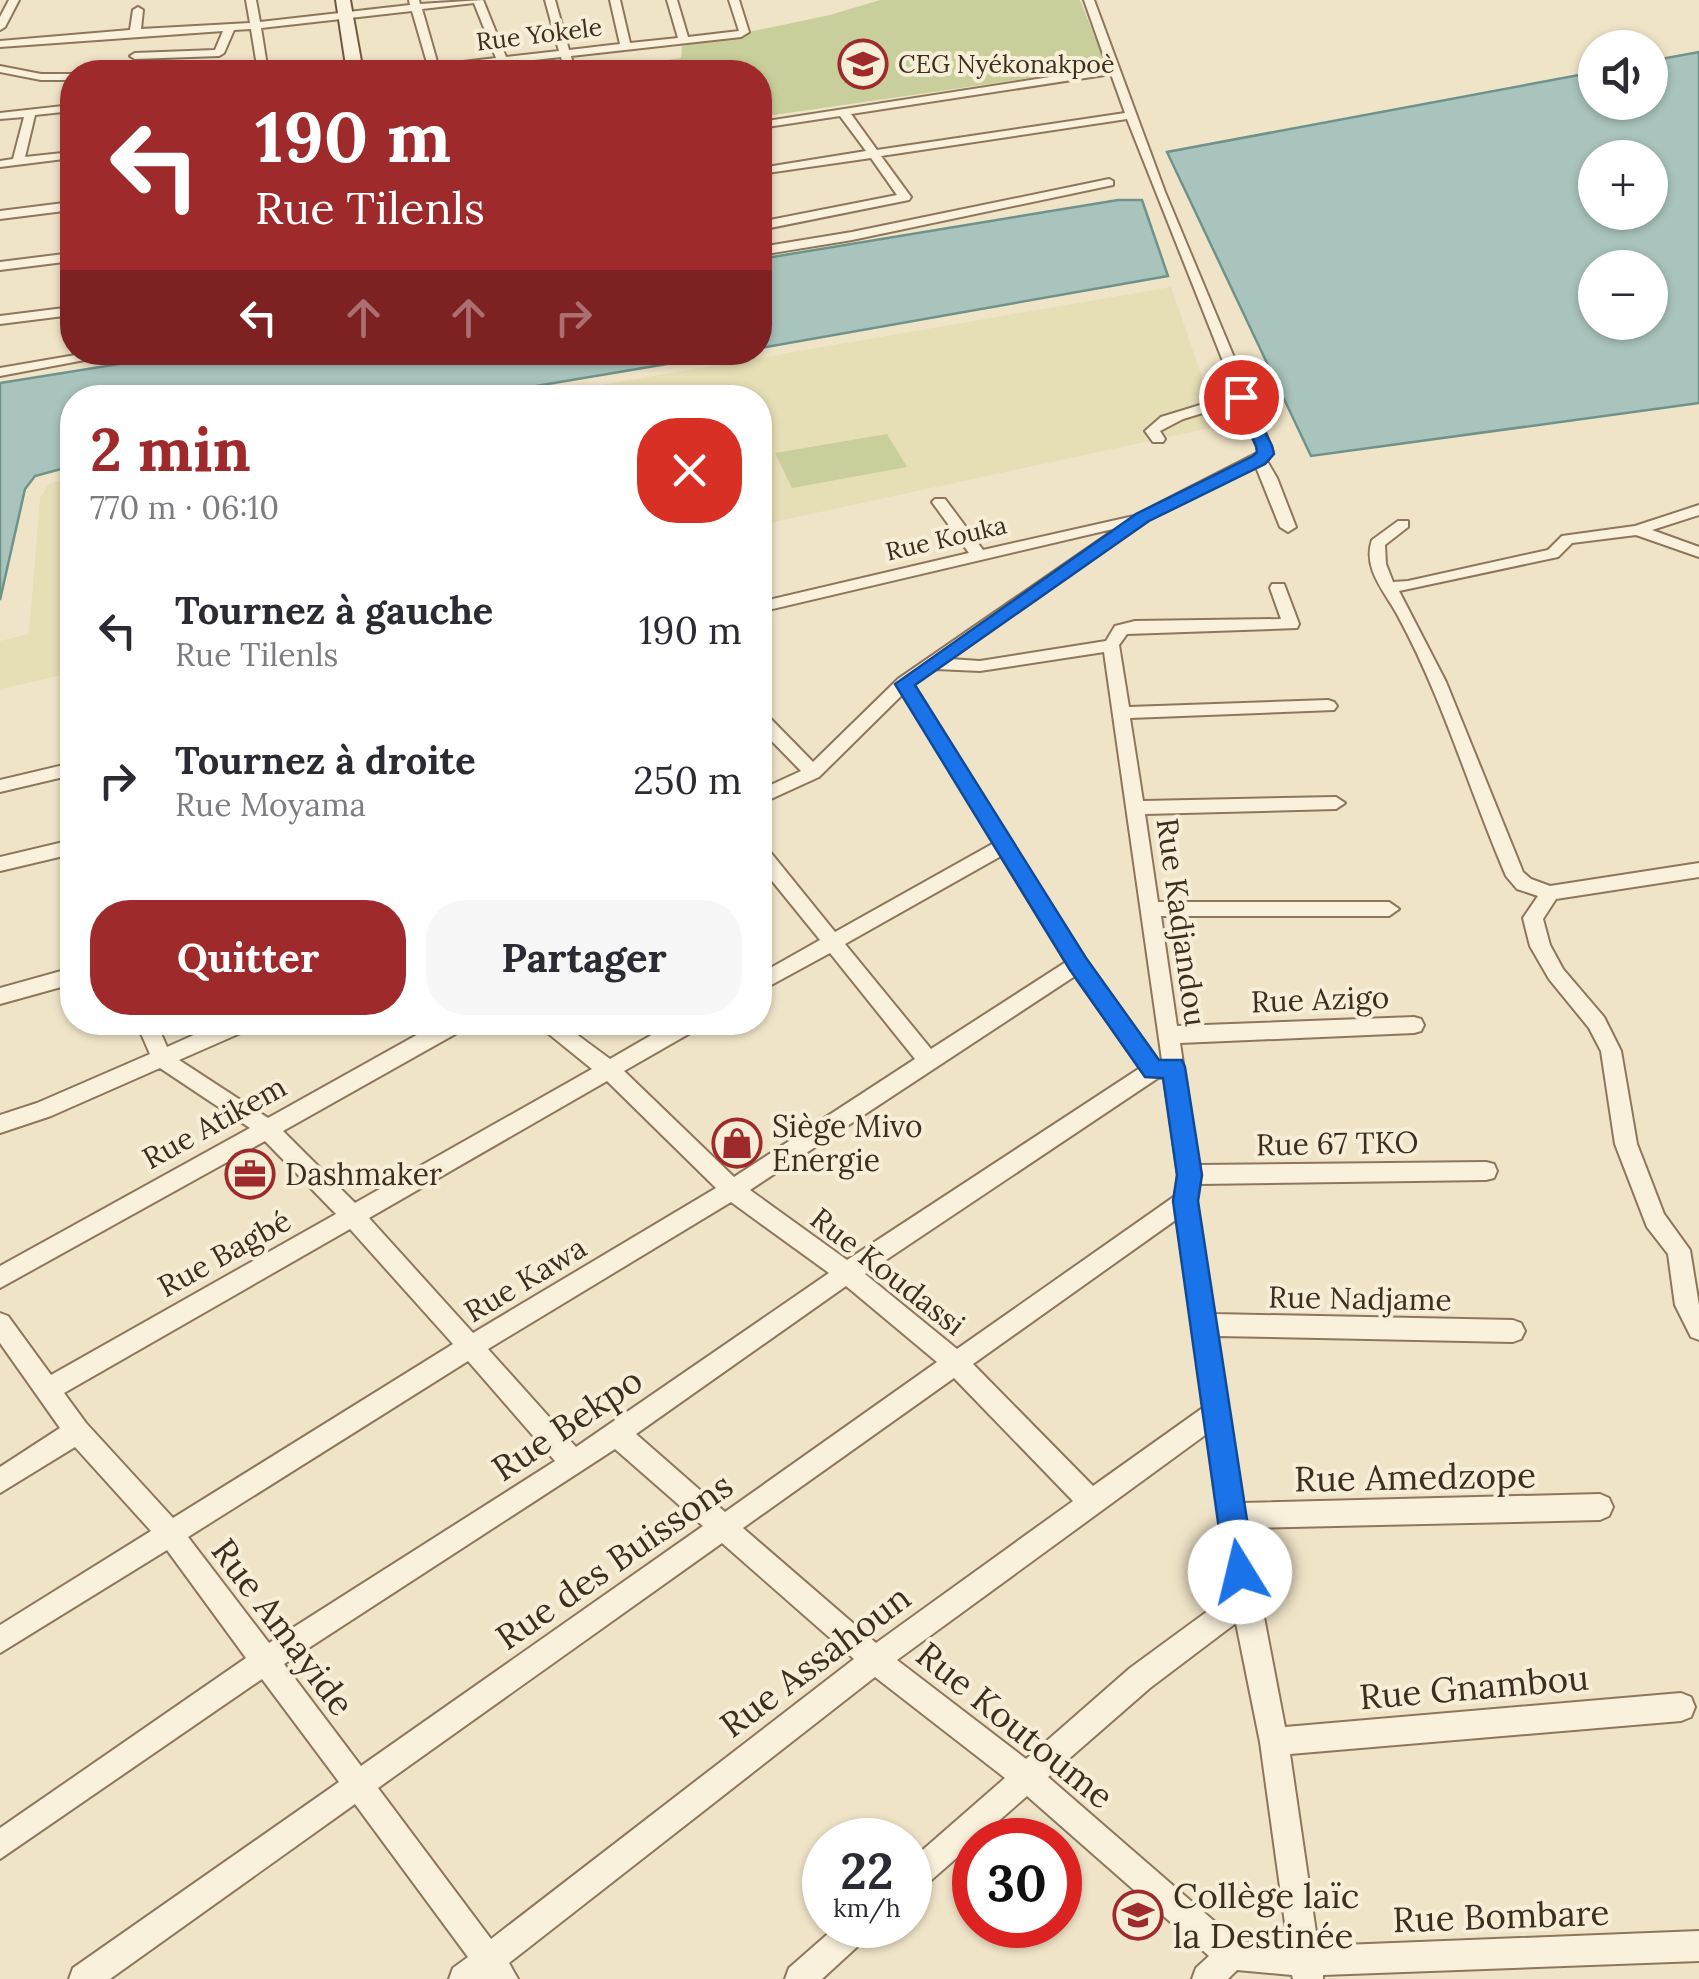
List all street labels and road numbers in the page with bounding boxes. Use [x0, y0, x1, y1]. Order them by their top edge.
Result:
street label: Rue Yokele [474, 10, 604, 58]
street label: Rue Kouka [882, 509, 1010, 567]
street label: Rue Kadjandou [1148, 816, 1215, 1029]
street label: Rue Azigo [1250, 978, 1390, 1021]
street label: Rue Atikem [135, 1067, 293, 1177]
street label: Rue 67 TKO [1255, 1123, 1419, 1163]
street label: Rue Koudassi [803, 1199, 973, 1343]
street label: Rue Bagbé [151, 1201, 298, 1306]
street label: Rue Kawa [457, 1228, 593, 1330]
street label: Rue Nadjame [1268, 1277, 1452, 1320]
street label: Rue Bekpo [483, 1357, 651, 1491]
street label: Rue Amedzope [1294, 1452, 1536, 1502]
street label: Rue des Buissons [487, 1463, 741, 1659]
street label: Rue Amayide [202, 1530, 364, 1724]
street label: Rue Assahoun [711, 1575, 919, 1747]
street label: Rue Koutoume [907, 1632, 1123, 1818]
street label: Rue Gnambou [1357, 1655, 1591, 1719]
street label: Rue Bombare [1392, 1890, 1610, 1942]

